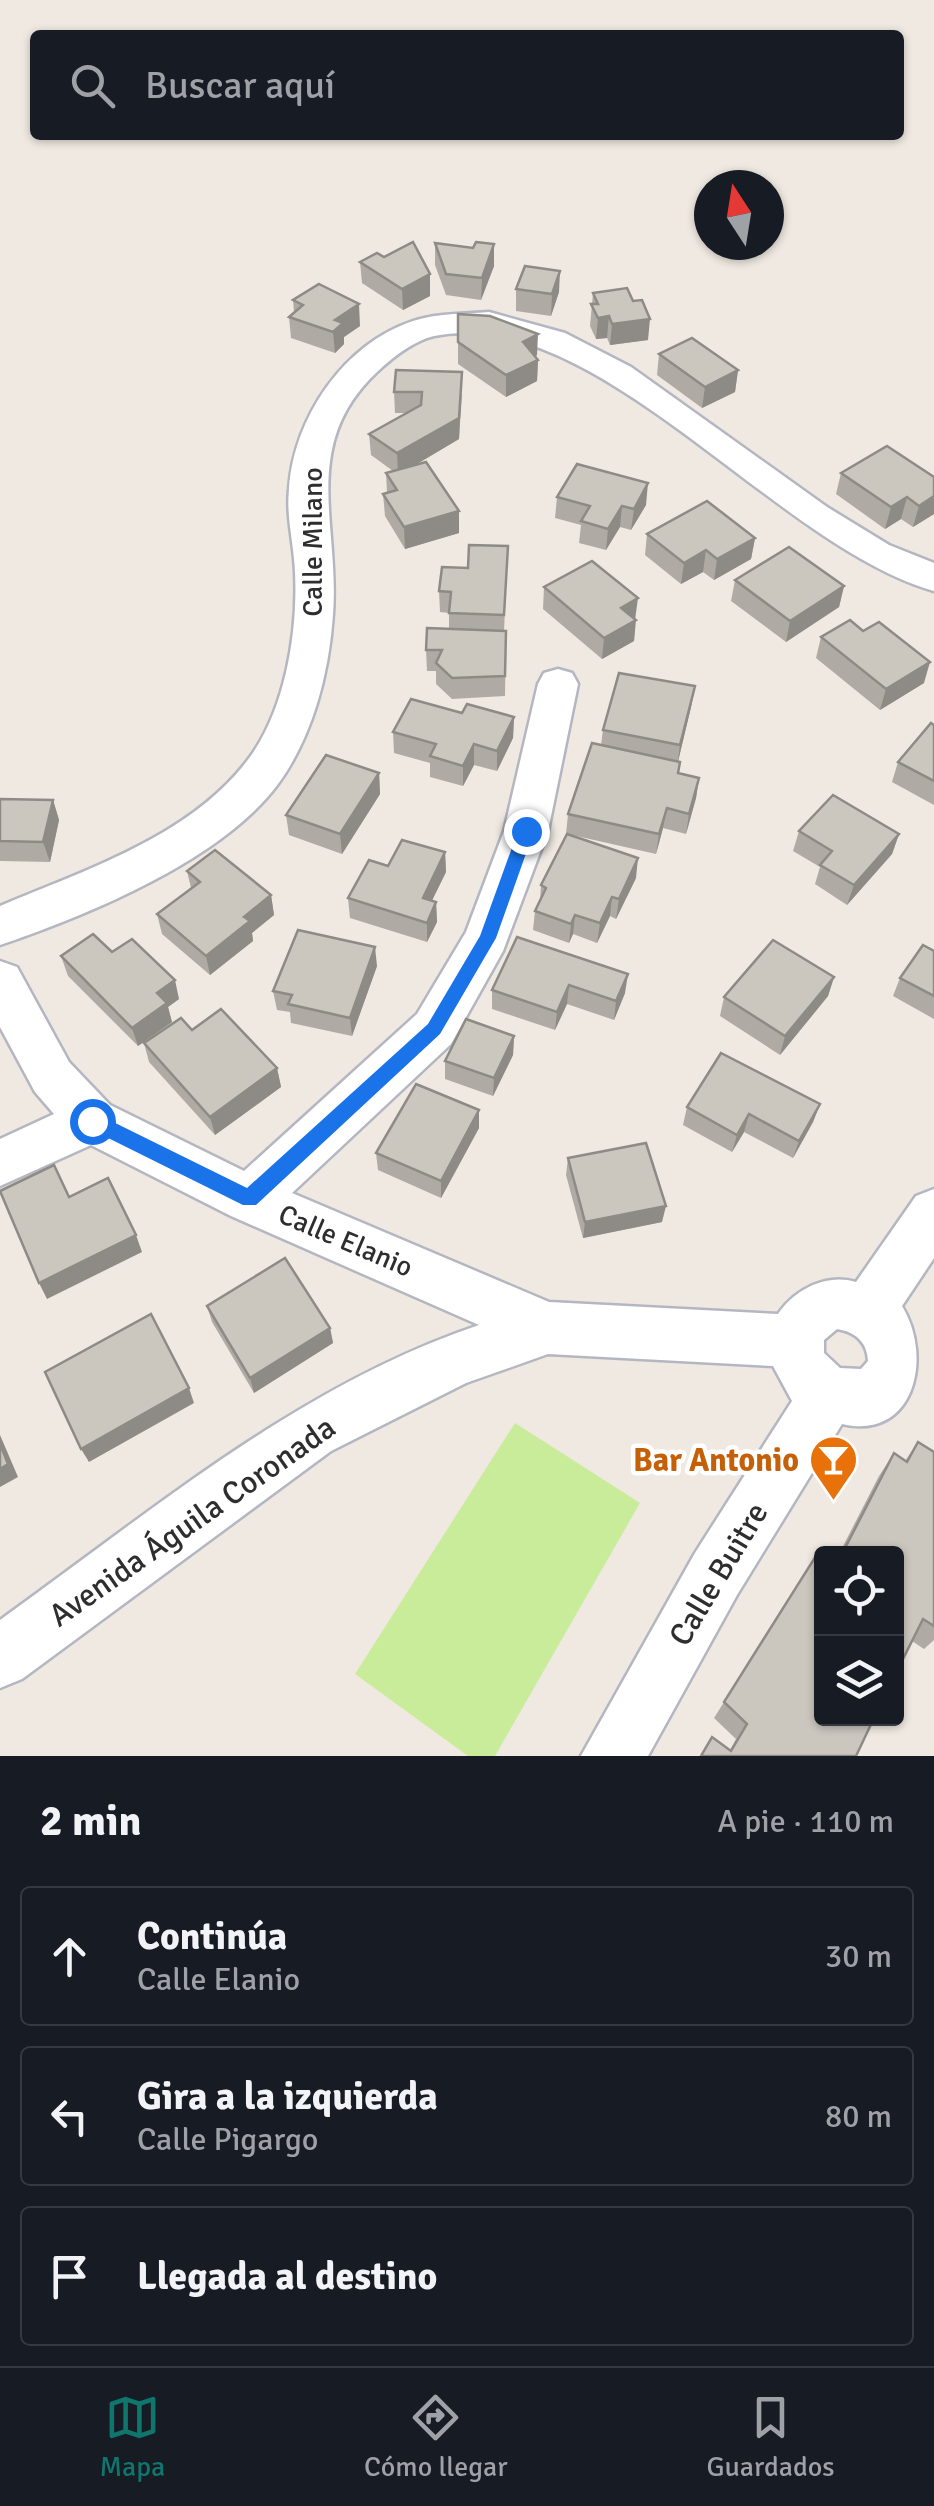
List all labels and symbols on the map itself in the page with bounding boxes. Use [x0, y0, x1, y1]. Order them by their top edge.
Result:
north arrow [694, 170, 784, 260]
street label: Calle Milano [296, 467, 330, 617]
route end [504, 809, 550, 855]
route start [70, 1099, 116, 1145]
street label: Calle Elanio [273, 1197, 418, 1284]
street label: Avenida Águila Coronada [42, 1408, 343, 1635]
bar icon: Bar Antonio [808, 1434, 860, 1502]
place label: Bar Antonio [633, 1441, 799, 1480]
street label: Calle Buitre [660, 1496, 776, 1653]

